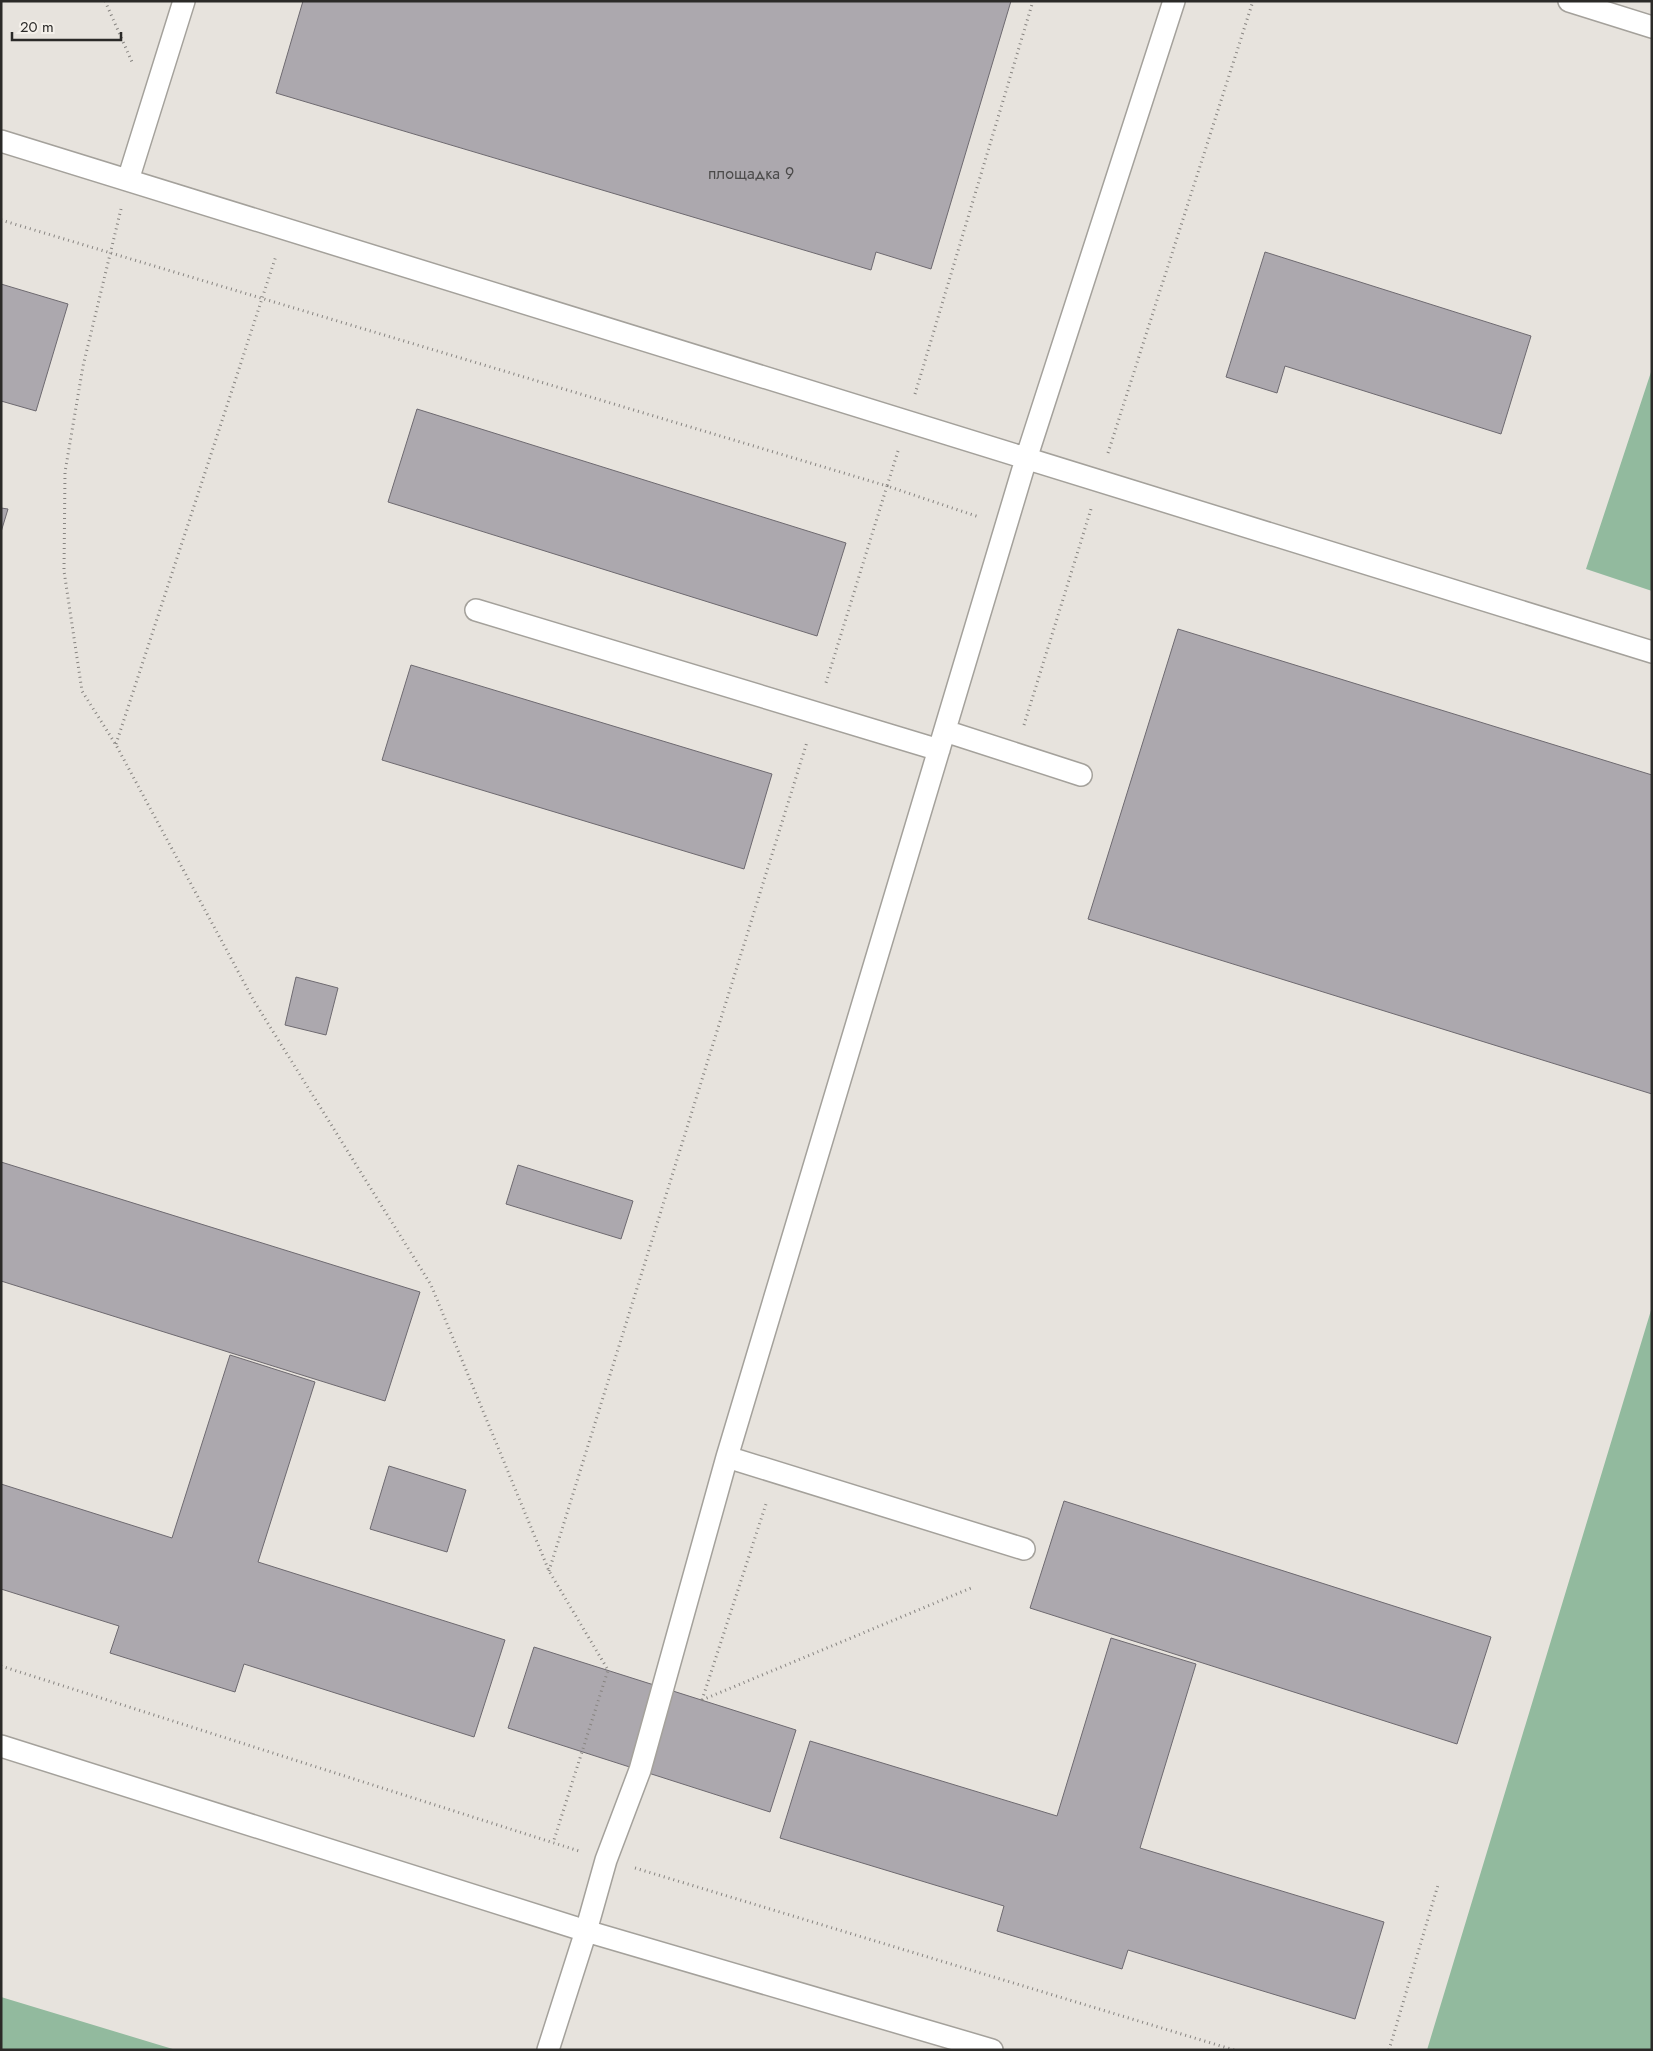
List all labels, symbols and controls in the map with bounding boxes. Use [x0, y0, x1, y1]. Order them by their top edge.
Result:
scale bar [12, 10, 121, 42]
text: 20 m [20, 16, 54, 38]
house number: площадка 9 [708, 162, 794, 185]

